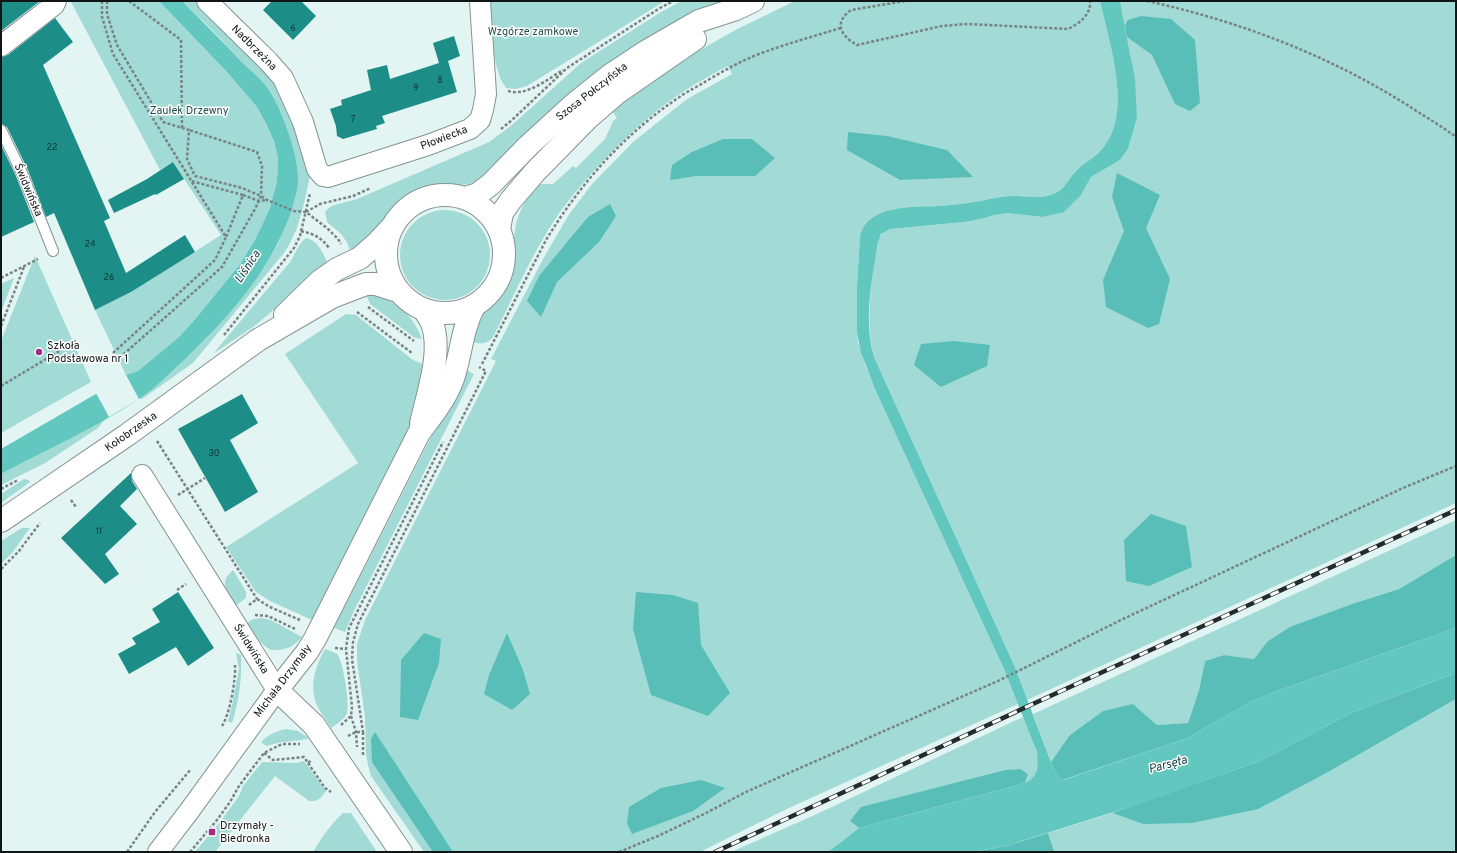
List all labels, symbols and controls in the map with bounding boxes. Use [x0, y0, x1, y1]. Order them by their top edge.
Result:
street label: Nadbrzeżna [228, 22, 280, 74]
house number: 6 [290, 23, 296, 34]
park label: Wzgórze zamkowe [488, 25, 578, 39]
street label: Szosa Połczyńska [553, 60, 631, 124]
house number: 8 [437, 75, 443, 86]
house number: 9 [413, 83, 419, 94]
park label: Zaułek Drzewny [149, 104, 229, 118]
house number: 7 [351, 114, 356, 125]
street label: Płowiecka [418, 123, 470, 153]
house number: 22 [46, 142, 58, 153]
street label: Świdwińska [11, 161, 46, 219]
house number: 24 [84, 239, 96, 250]
water label: Liśnica [231, 247, 265, 286]
house number: 26 [104, 272, 114, 283]
place label: Szkoła Podstawowa nr 1 [47, 339, 128, 366]
marker: Szkoła Podstawowa nr 1 [34, 347, 44, 357]
street label: Kołobrzeska [102, 409, 160, 455]
house number: 30 [208, 448, 220, 459]
house number: 11 [96, 526, 102, 537]
street label: Świdwińska [230, 621, 273, 677]
street label: Michała Drzymały [251, 642, 315, 720]
water label: Parsęta [1147, 752, 1190, 778]
place label: Drzymały - Biedronka [220, 819, 274, 846]
marker: Drzymały - Biedronka [207, 827, 217, 837]

